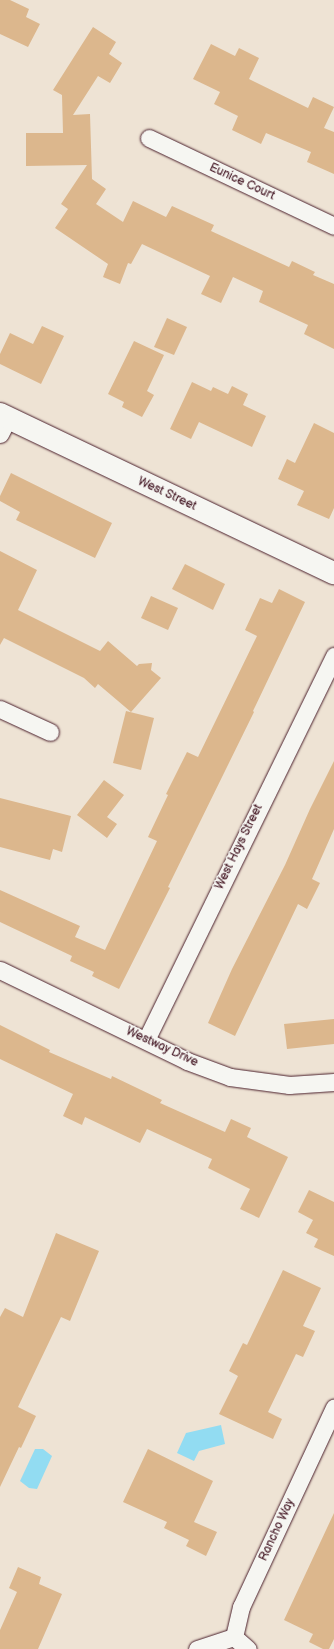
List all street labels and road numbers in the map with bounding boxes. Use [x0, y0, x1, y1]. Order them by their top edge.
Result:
street label: Eunice Court [207, 161, 277, 203]
street label: West Street [135, 474, 199, 514]
street label: West Hays Street [212, 802, 266, 892]
street label: Westway Drive [123, 1024, 201, 1070]
street label: Rancho Way [256, 1496, 298, 1564]

